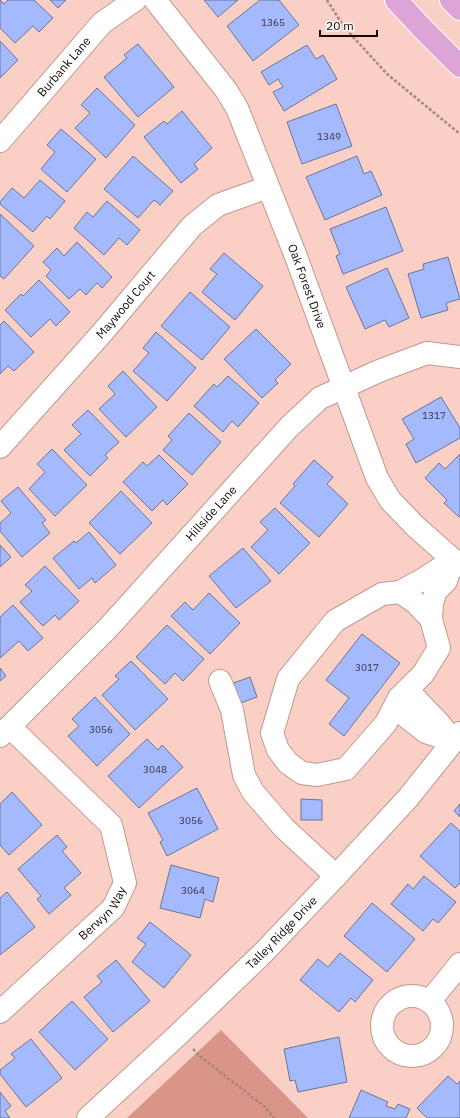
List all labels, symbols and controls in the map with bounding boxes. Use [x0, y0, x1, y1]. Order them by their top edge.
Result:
scale bar [320, 12, 377, 38]
house number: 1365 [261, 16, 285, 29]
text: 20 m [326, 18, 354, 33]
street label: Burbank Lane [34, 33, 94, 100]
house number: 1349 [317, 130, 341, 143]
street label: Oak Forest Drive [285, 241, 330, 331]
street label: Maywood Court [93, 267, 158, 341]
house number: 1317 [422, 409, 446, 422]
street label: Hillside Lane [182, 482, 240, 544]
house number: 3017 [355, 661, 379, 674]
house number: 3056 [89, 723, 113, 736]
house number: 3048 [143, 763, 167, 776]
house number: 3056 [179, 814, 203, 827]
street label: Berwyn Way [75, 884, 129, 943]
house number: 3064 [181, 884, 205, 897]
street label: Talley Ridge Drive [243, 893, 320, 972]

